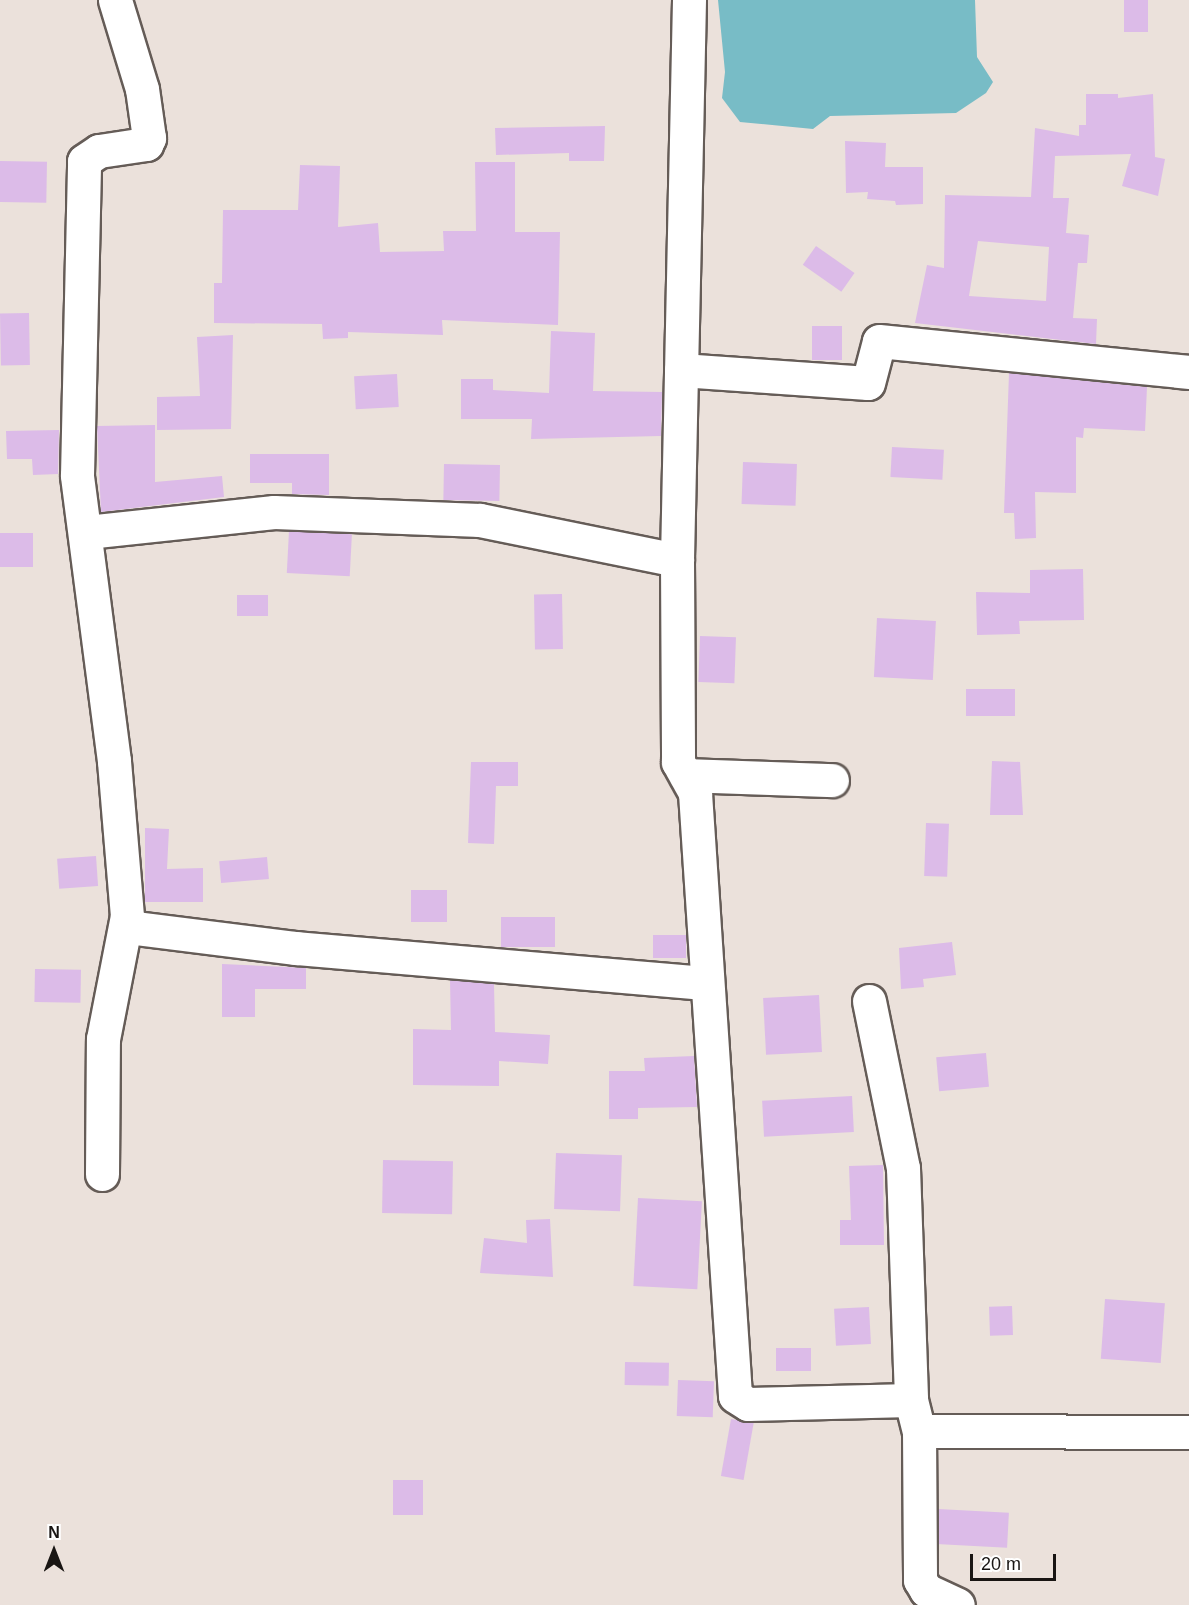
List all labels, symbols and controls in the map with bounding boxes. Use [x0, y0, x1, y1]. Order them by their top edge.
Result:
north arrow [24, 1521, 84, 1581]
text: N [48, 1524, 60, 1541]
scale bar [973, 1542, 1058, 1580]
text: 20 m [981, 1554, 1021, 1574]

